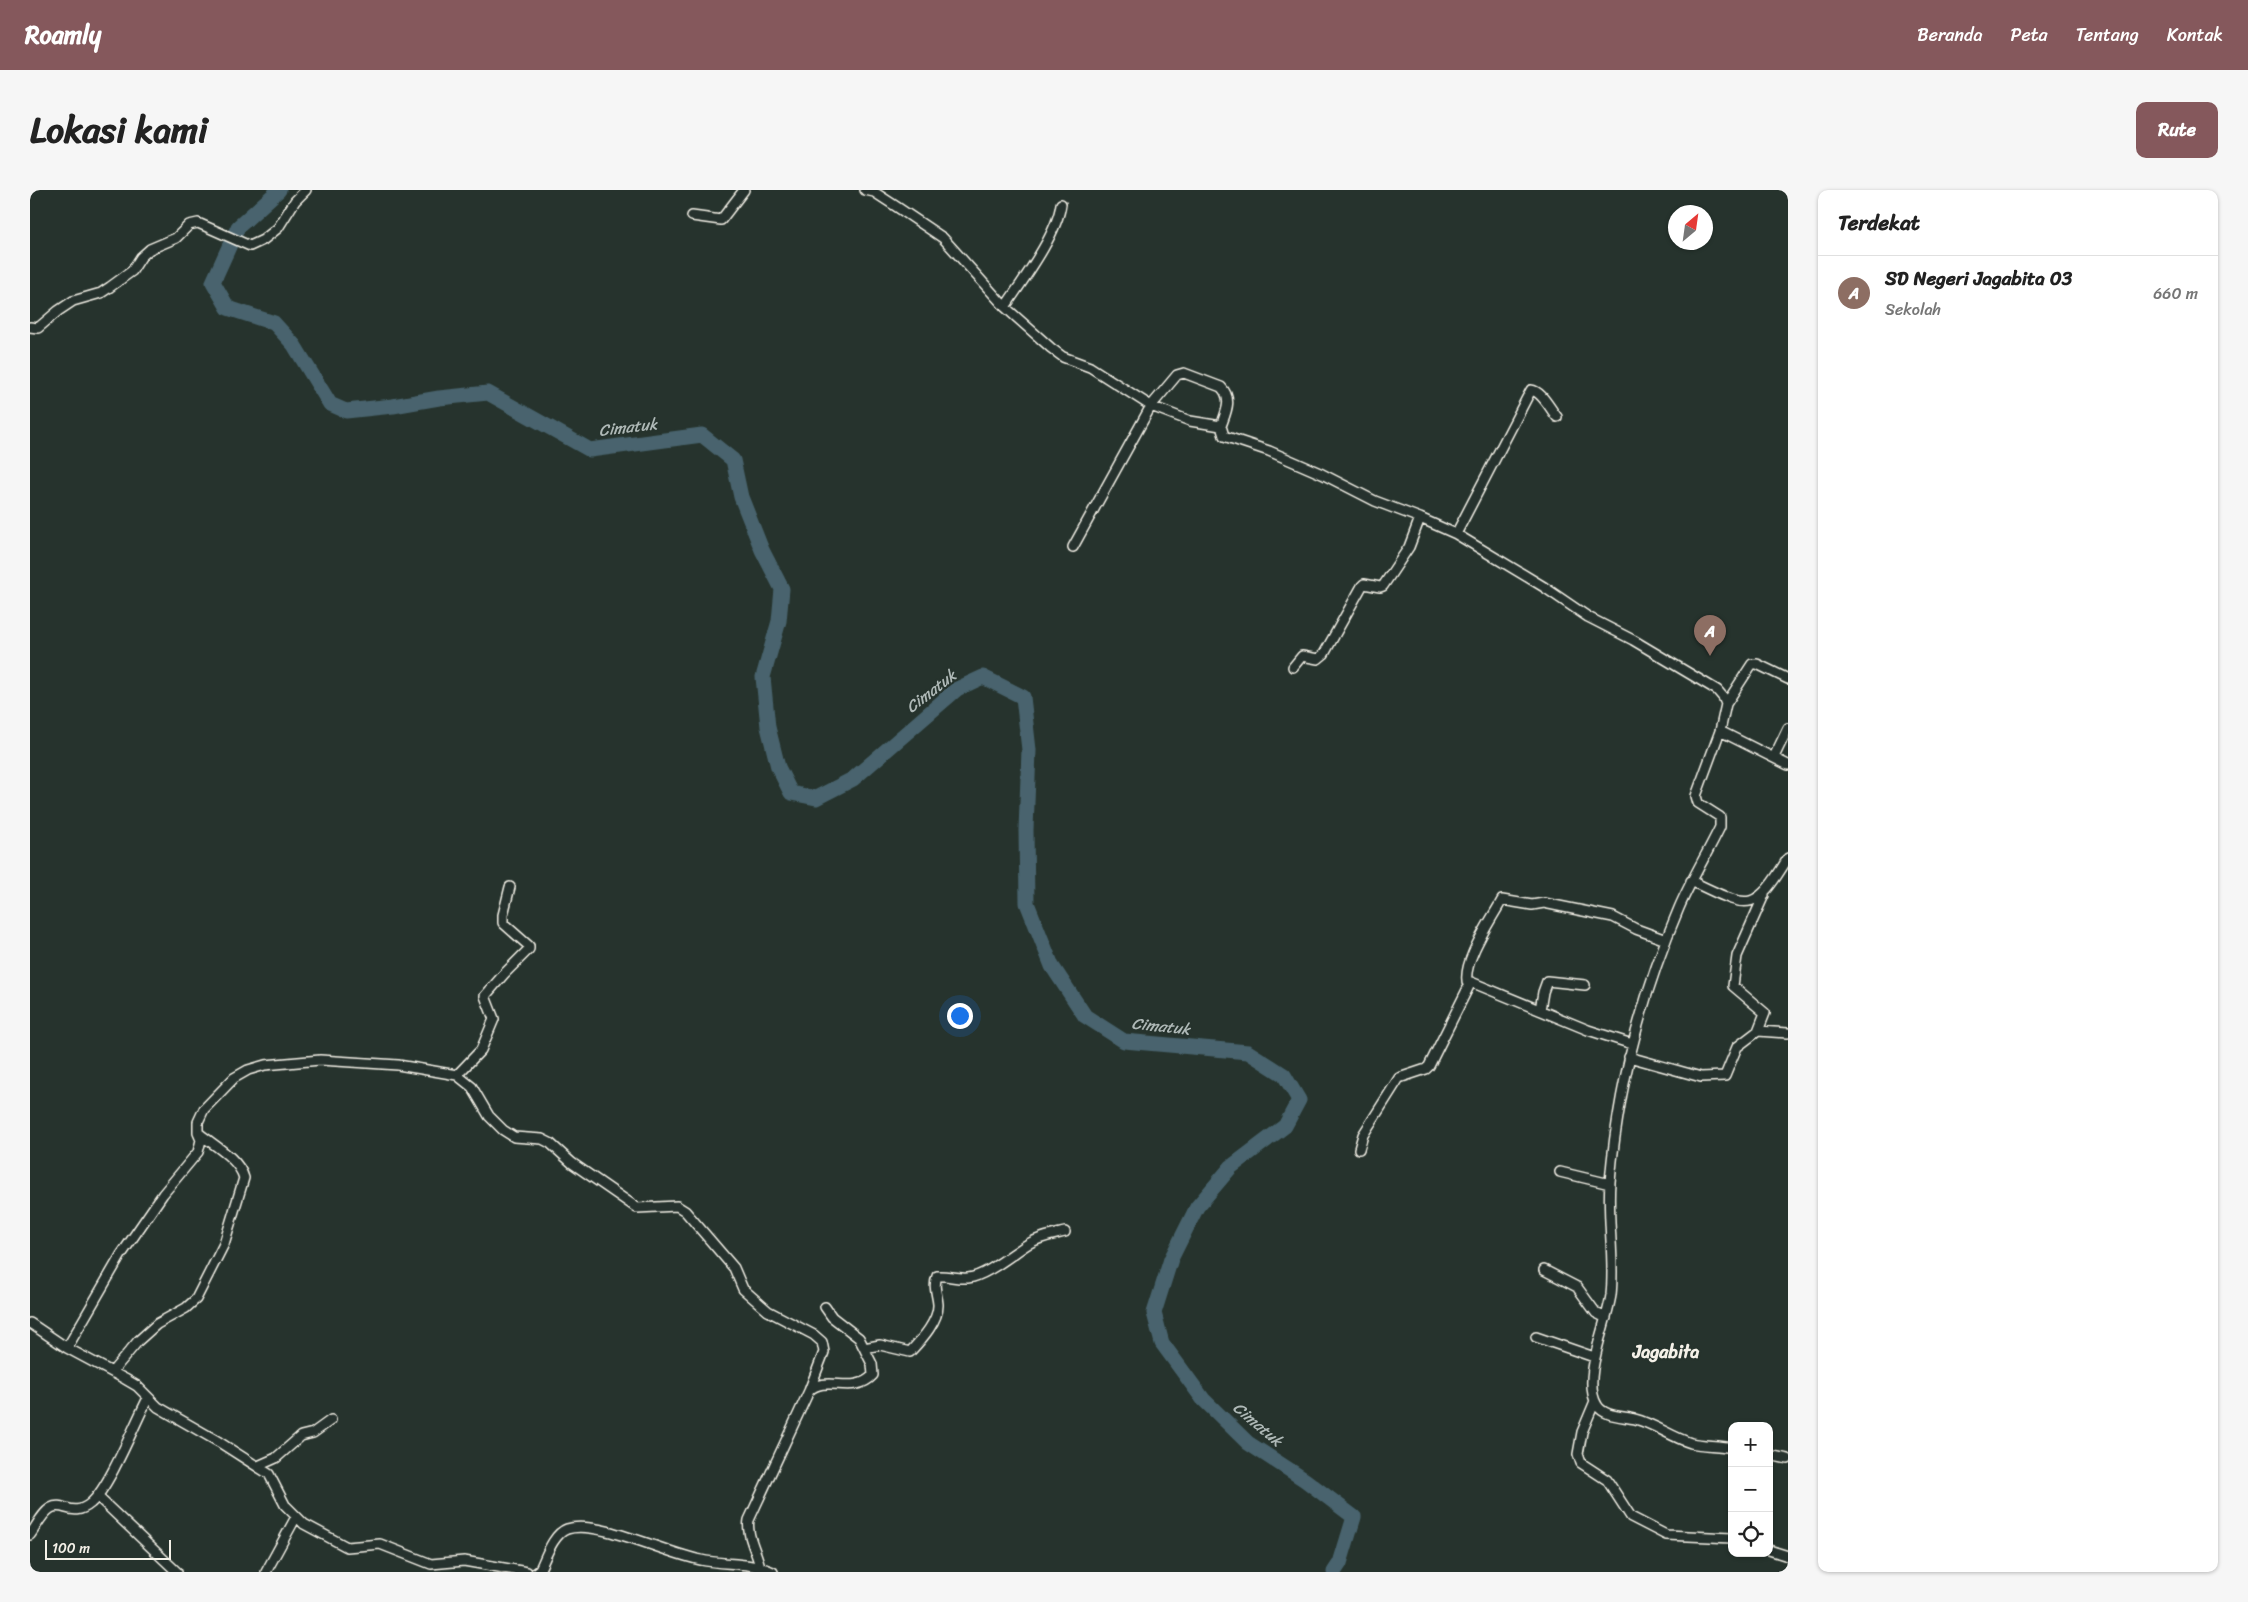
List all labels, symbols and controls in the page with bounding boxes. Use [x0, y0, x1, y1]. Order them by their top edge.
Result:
text: Roamly [25, 14, 101, 56]
text: Beranda [1917, 19, 1983, 51]
text: Peta [2011, 19, 2048, 51]
text: Tentang [2076, 19, 2139, 51]
text: Kontak [2167, 19, 2223, 51]
text: Lokasi kami [30, 99, 208, 161]
button: Rute [2136, 102, 2218, 158]
text: Terdekat [1838, 204, 1920, 242]
north arrow [1668, 205, 1713, 250]
text: SD Negeri Jagabita 03 [1885, 262, 2072, 295]
text: A [1849, 279, 1859, 308]
text: 660 m [2153, 279, 2198, 308]
text: Sekolah [1885, 295, 1941, 324]
water label: Cimatuk [597, 409, 660, 445]
pin: A [1694, 615, 1726, 656]
water label: Cimatuk [899, 661, 964, 721]
your location [947, 1003, 973, 1029]
water label: Cimatuk [1130, 1009, 1193, 1044]
district label: Jagabita [1632, 1336, 1699, 1368]
water label: Cimatuk [1226, 1394, 1291, 1455]
map controls [1728, 1422, 1773, 1557]
button: + [1728, 1422, 1773, 1467]
button: − [1728, 1467, 1773, 1512]
button: locate [1728, 1512, 1773, 1557]
text: 100 m [52, 1536, 90, 1561]
scale bar [45, 1537, 171, 1560]

